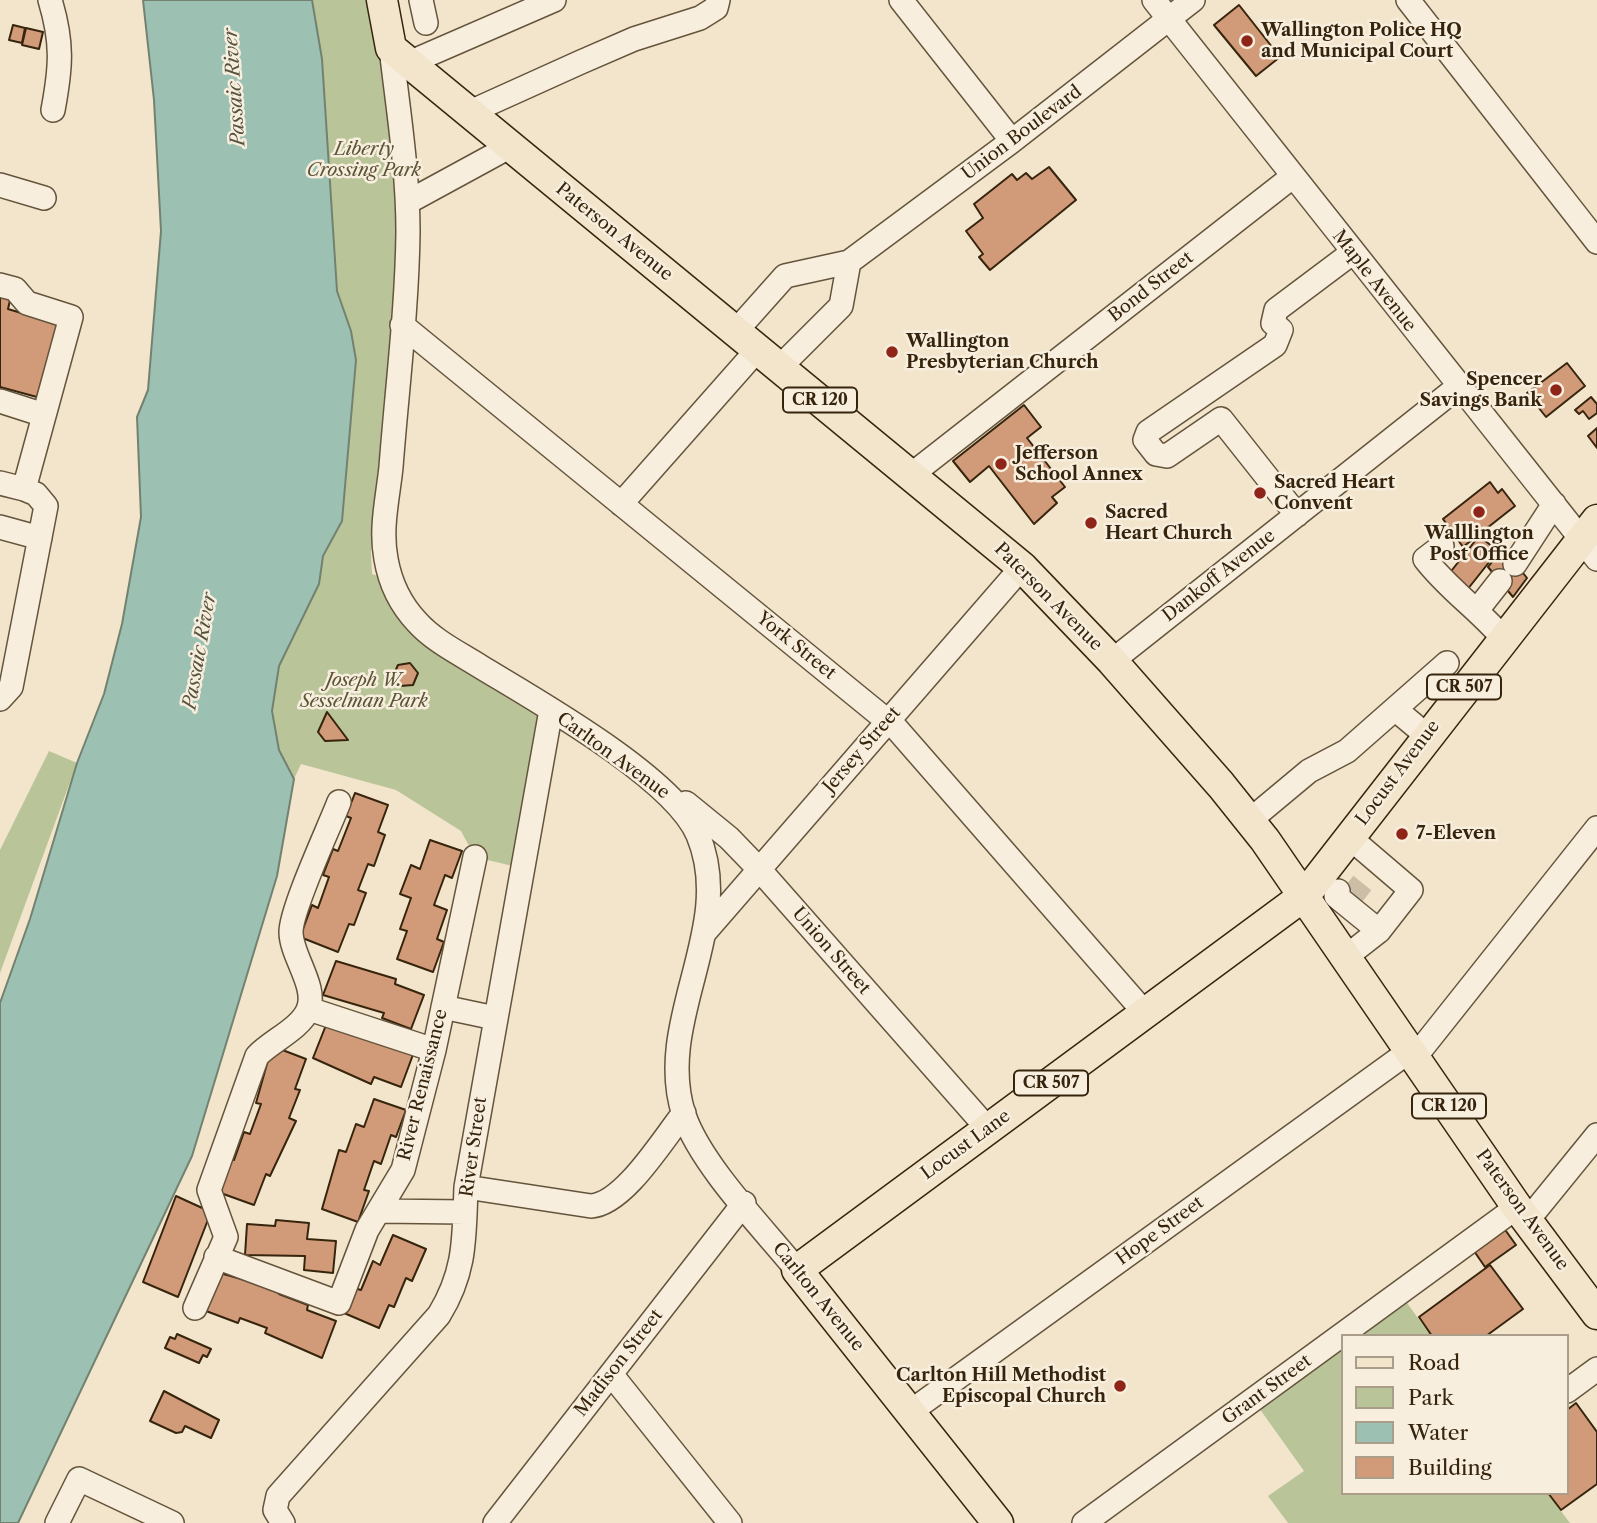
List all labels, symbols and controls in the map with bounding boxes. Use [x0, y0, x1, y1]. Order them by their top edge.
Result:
place label: Wallington Police HQ and Municipal Court [1261, 20, 1462, 62]
water label: Passaic River [220, 27, 250, 147]
marker: Wallington Police HQ and Municipal Court [1239, 33, 1255, 49]
street label: Union Boulevard [958, 81, 1086, 185]
park label: Liberty Crossing Park [307, 139, 421, 182]
street label: Paterson Avenue [551, 178, 677, 286]
street label: Maple Avenue [1328, 226, 1420, 336]
street label: Bond Street [1104, 247, 1198, 327]
place label: Wallington Presbyterian Church [906, 331, 1099, 374]
marker: Wallington Presbyterian Church [884, 344, 900, 360]
place label: Spencer Savings Bank [1420, 369, 1542, 412]
marker: Spencer Savings Bank [1548, 382, 1564, 398]
road number: CR 120 [783, 388, 857, 412]
place label: Jefferson School Annex [1015, 443, 1143, 486]
marker: Jefferson School Annex [993, 456, 1009, 472]
place label: Sacred Heart Convent [1274, 472, 1395, 514]
marker: Sacred Heart Convent [1252, 485, 1268, 501]
place label: Sacred Heart Church [1105, 502, 1232, 544]
marker: Walllington Post Office [1471, 504, 1487, 520]
marker: Sacred Heart Church [1083, 515, 1099, 531]
place label: Walllington Post Office [1424, 523, 1534, 566]
street label: Dankoff Avenue [1158, 525, 1280, 627]
street label: Paterson Avenue [989, 538, 1107, 656]
water label: Passaic River [179, 591, 221, 711]
street label: York Street [752, 608, 840, 684]
park label: Joseph W. Sesselman Park [300, 670, 428, 712]
road number: CR 507 [1427, 674, 1501, 700]
street label: Jersey Street [819, 702, 905, 798]
street label: Carlton Avenue [553, 708, 673, 804]
street label: Locust Avenue [1351, 716, 1445, 830]
place label: 7-Eleven [1416, 823, 1496, 845]
marker: 7-Eleven [1394, 826, 1410, 842]
street label: Union Street [787, 903, 875, 999]
street label: River Renaissance [394, 1007, 452, 1163]
road number: CR 507 [1014, 1070, 1088, 1096]
road number: CR 120 [1412, 1094, 1486, 1118]
street label: River Street [456, 1095, 492, 1199]
street label: Locust Lane [917, 1105, 1015, 1185]
street label: Paterson Avenue [1471, 1145, 1573, 1275]
street label: Hope Street [1112, 1192, 1208, 1270]
street label: Carlton Avenue [768, 1238, 868, 1356]
street label: Madison Street [570, 1305, 668, 1421]
legend [1342, 1334, 1569, 1495]
street label: Grant Street [1218, 1350, 1316, 1430]
text: Road [1408, 1350, 1460, 1375]
place label: Carlton Hill Methodist Episcopal Church [896, 1365, 1106, 1408]
marker: Carlton Hill Methodist Episcopal Church [1112, 1378, 1128, 1394]
text: Park [1408, 1385, 1454, 1410]
text: Water [1408, 1420, 1468, 1445]
text: Building [1408, 1455, 1492, 1480]

